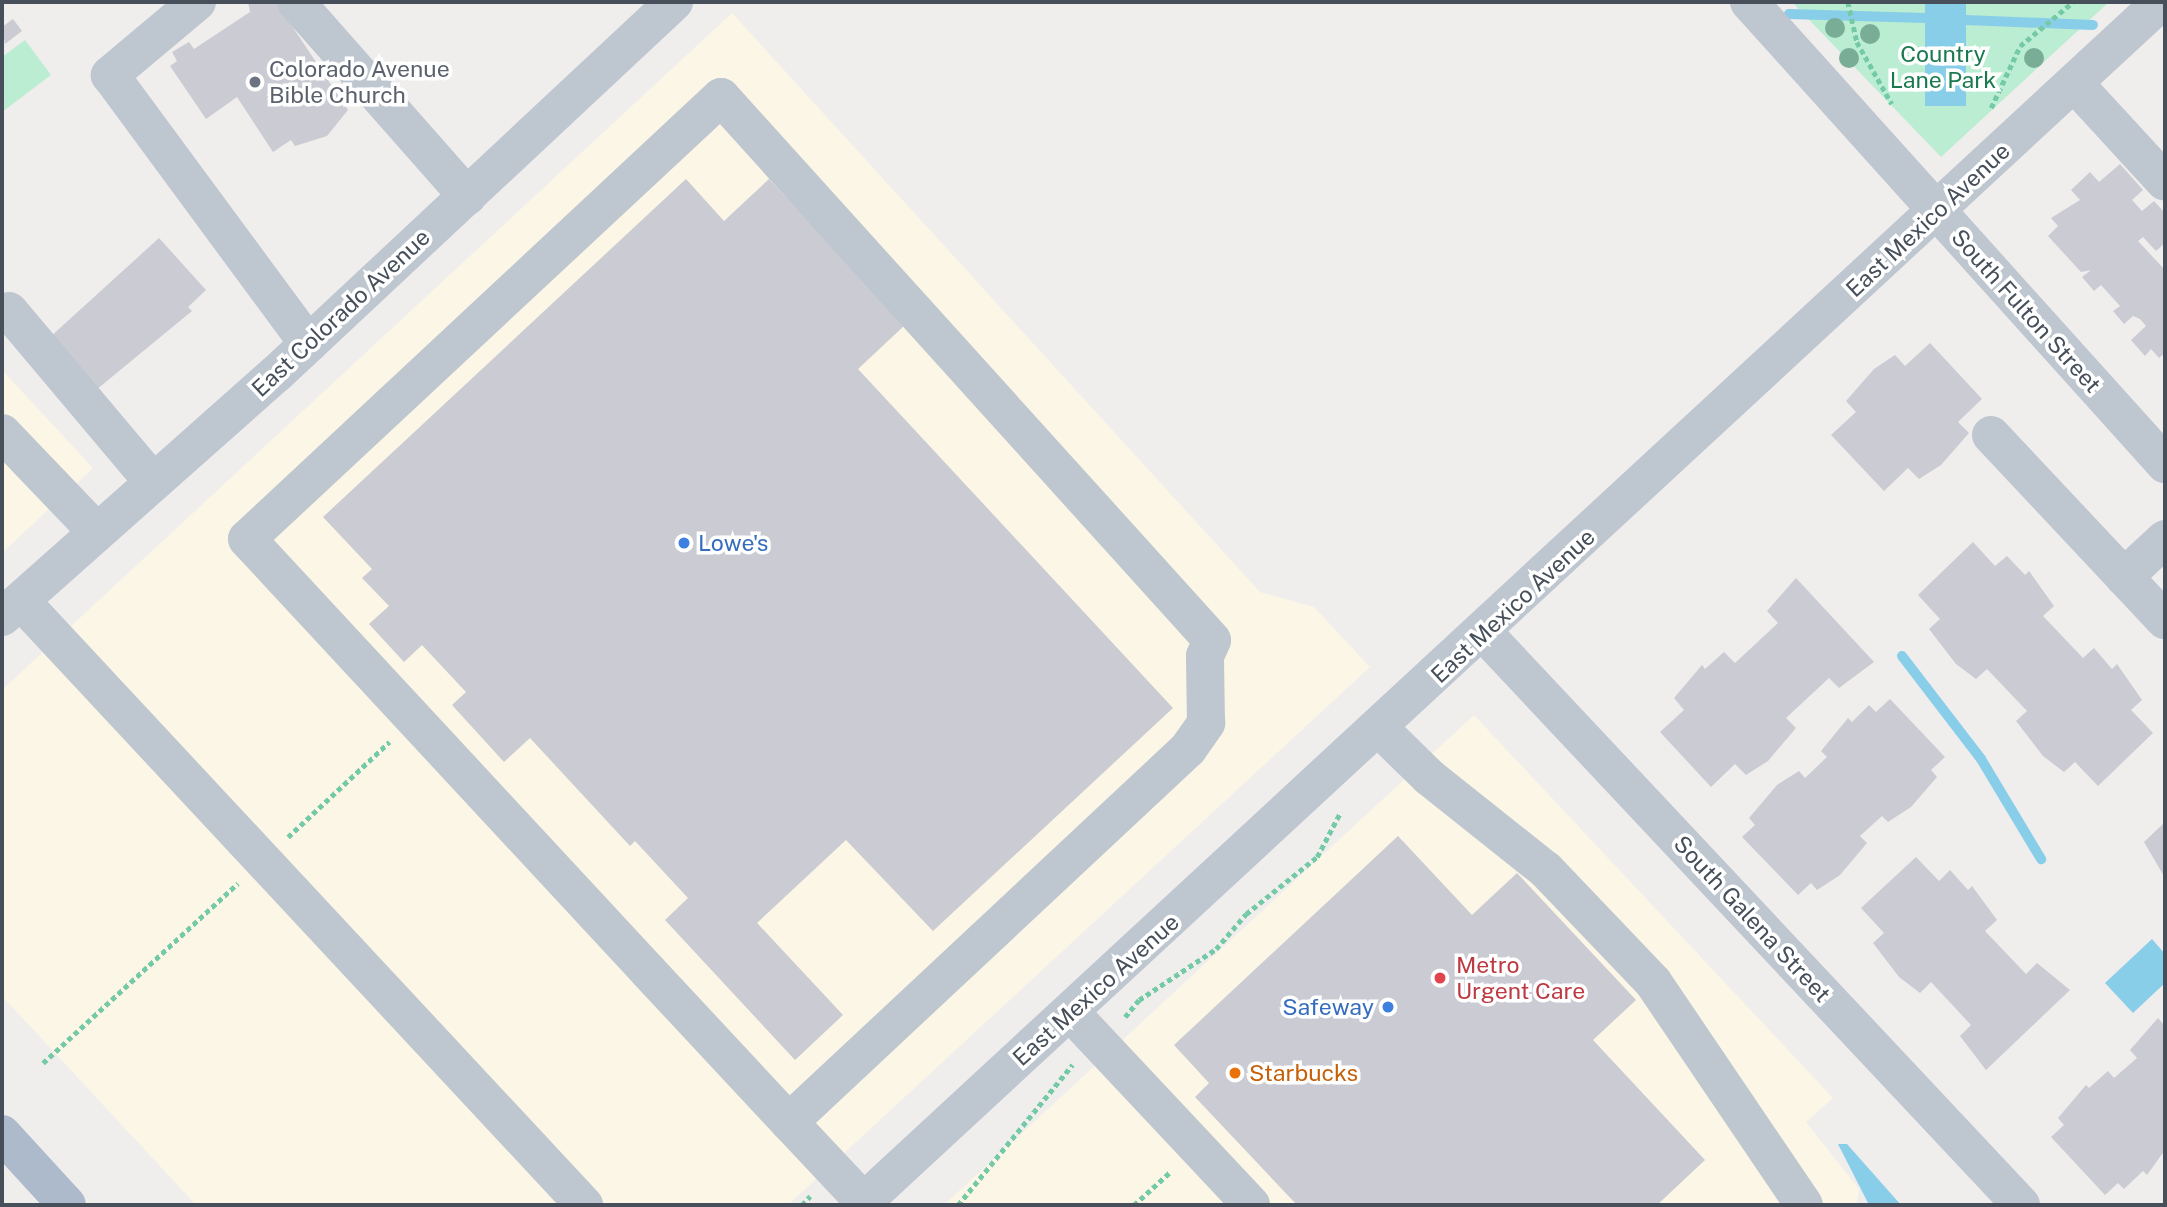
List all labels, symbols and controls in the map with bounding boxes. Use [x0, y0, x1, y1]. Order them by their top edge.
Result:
park label: Country Lane Park [1890, 40, 1996, 94]
place label: Colorado Avenue Bible Church [269, 55, 450, 109]
marker: Colorado Avenue Bible Church [247, 74, 263, 90]
street label: East Mexico Avenue [1840, 137, 2016, 303]
street label: East Colorado Avenue [246, 223, 436, 403]
street label: South Fulton Street [1945, 224, 2107, 398]
street label: East Mexico Avenue [1425, 523, 1601, 689]
place label: Lowe's [698, 529, 768, 557]
marker: Lowe's [676, 535, 692, 551]
street label: South Galena Street [1668, 830, 1836, 1008]
street label: East Mexico Avenue [1007, 908, 1185, 1072]
place label: Metro Urgent Care [1456, 951, 1585, 1005]
marker: Metro Urgent Care [1430, 968, 1450, 988]
place label: Safeway [1282, 993, 1374, 1021]
marker: Safeway [1380, 999, 1396, 1015]
place label: Starbucks [1249, 1059, 1358, 1087]
marker: Starbucks [1227, 1065, 1243, 1081]

